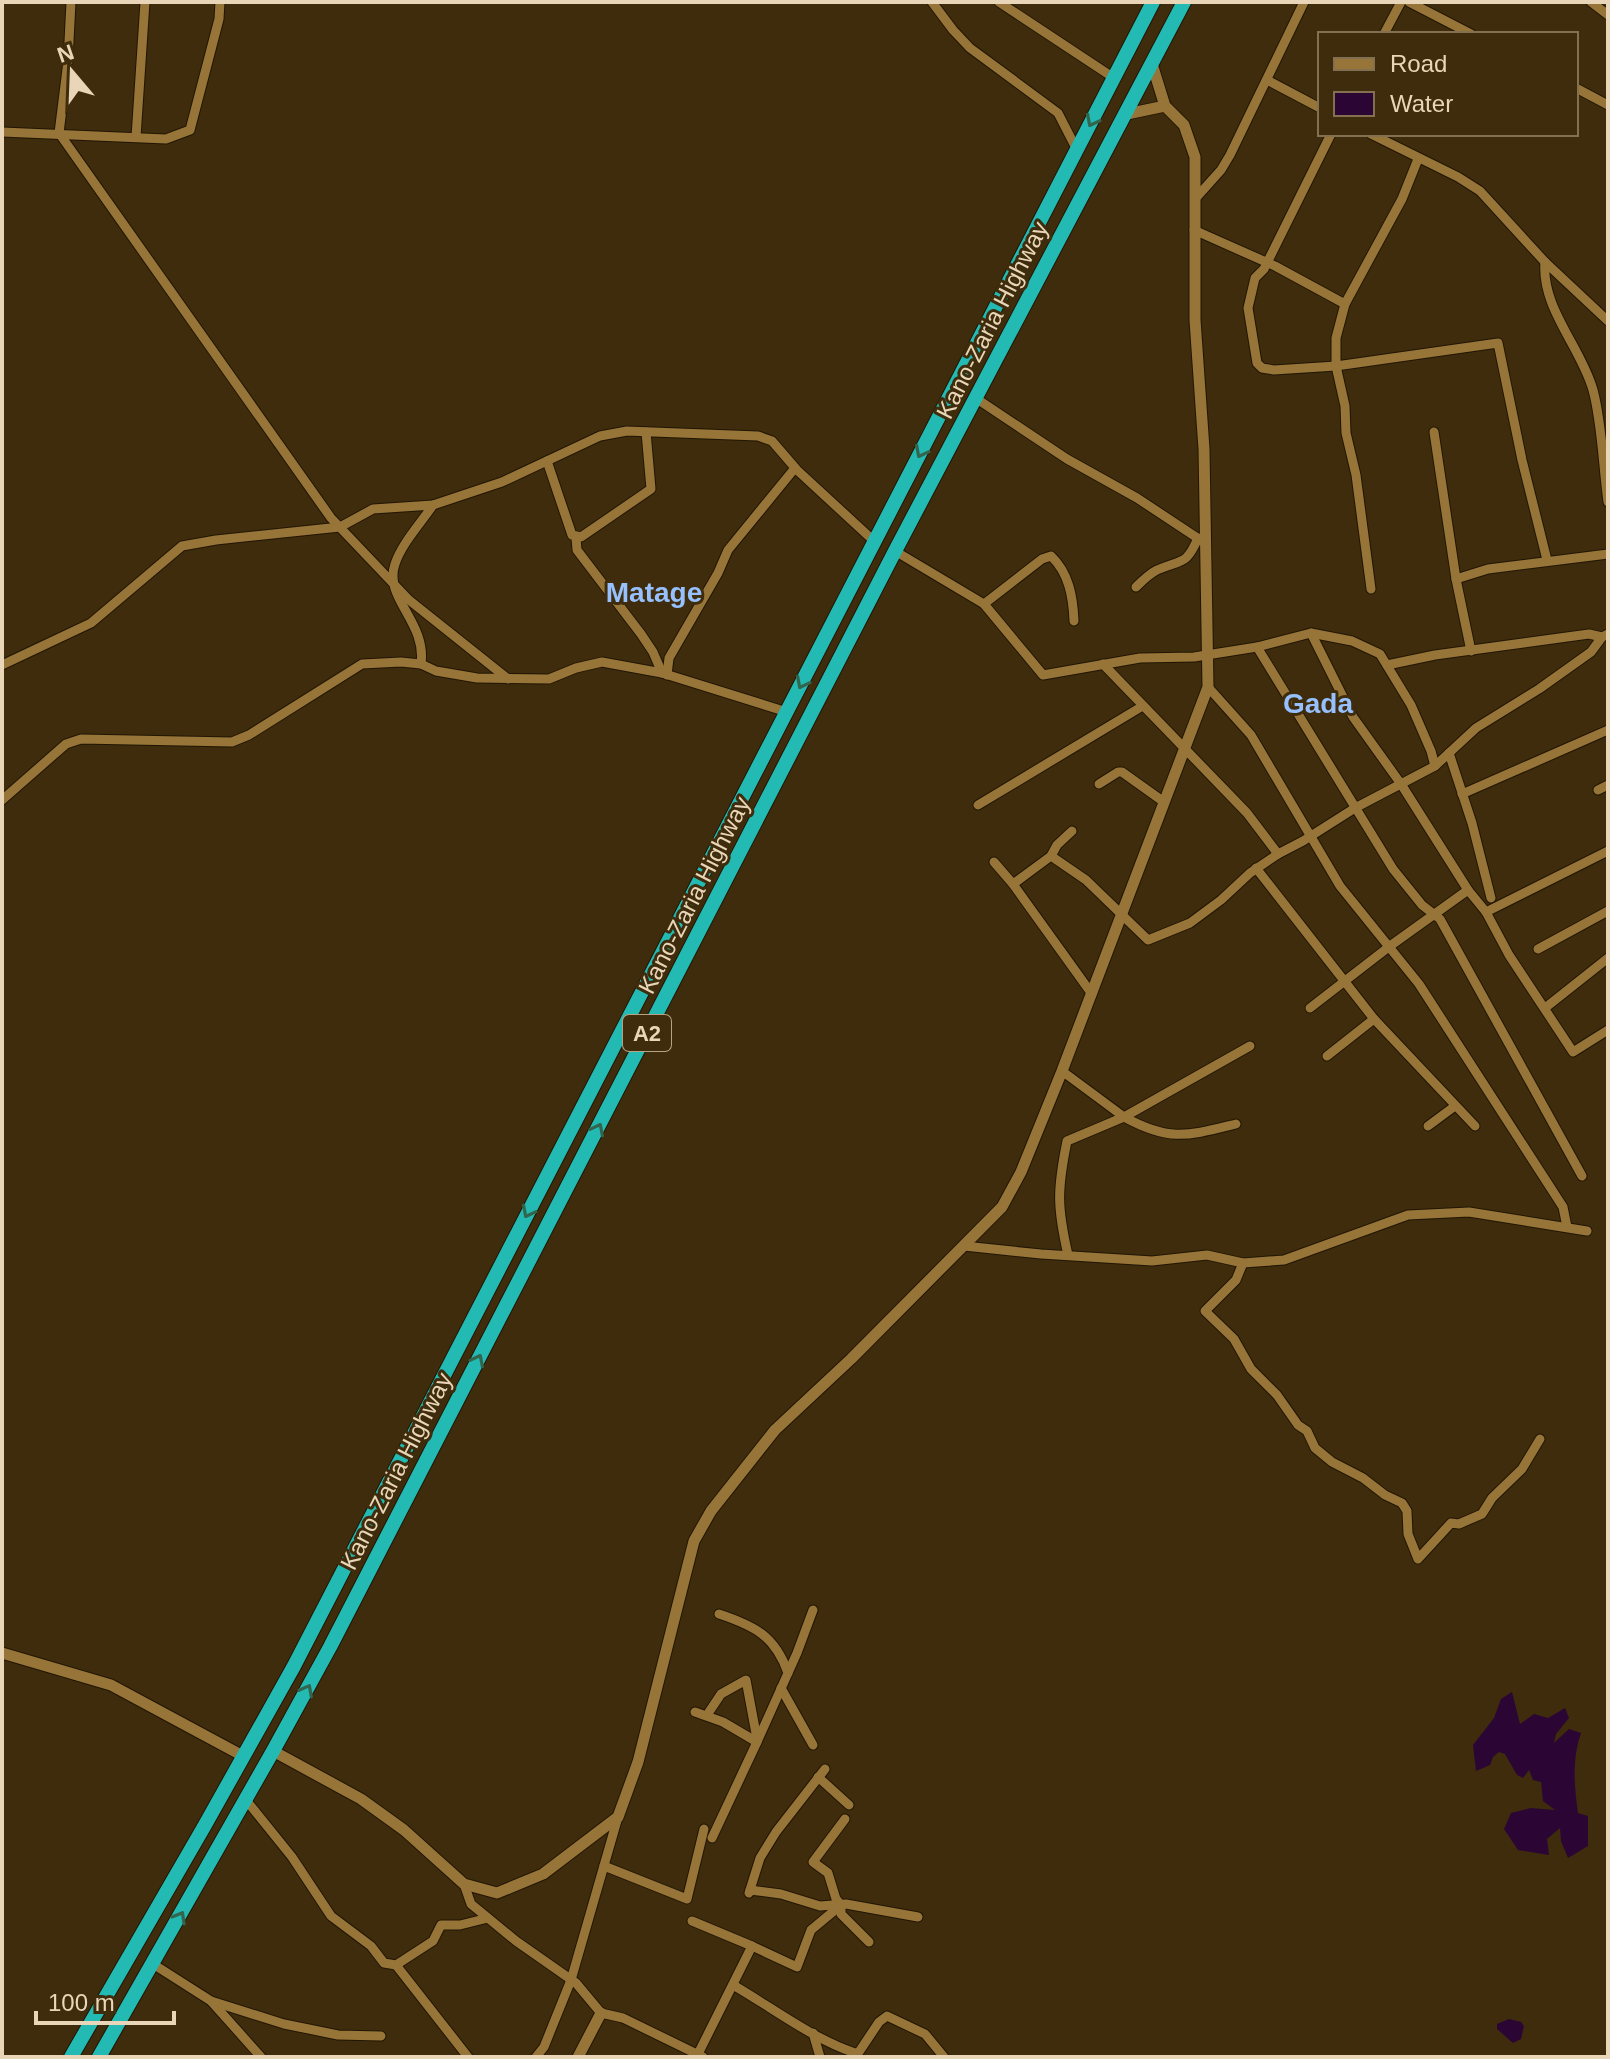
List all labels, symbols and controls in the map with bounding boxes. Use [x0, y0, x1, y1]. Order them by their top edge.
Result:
north arrow [32, 32, 112, 112]
legend [1318, 32, 1578, 136]
text: N [54, 39, 77, 68]
text: Road [1390, 50, 1447, 77]
text: Water [1390, 90, 1453, 117]
one-way arrow [1086, 113, 1101, 127]
street label: Kano-Zaria Highway [931, 217, 1053, 423]
one-way arrow [915, 443, 931, 458]
district label: Matage [606, 577, 702, 608]
one-way arrow [796, 674, 811, 689]
district label: Gada [1283, 688, 1353, 719]
street label: Kano-Zaria Highway [633, 792, 755, 998]
road number: A2 [623, 1015, 671, 1051]
one-way arrow [588, 1122, 603, 1137]
one-way arrow [522, 1204, 538, 1218]
one-way arrow [469, 1353, 484, 1368]
street label: Kano-Zaria Highway [335, 1368, 457, 1574]
one-way arrow [297, 1684, 312, 1698]
one-way arrow [170, 1911, 185, 1925]
scale bar [36, 1975, 174, 2025]
text: 100 m [48, 1989, 115, 2016]

